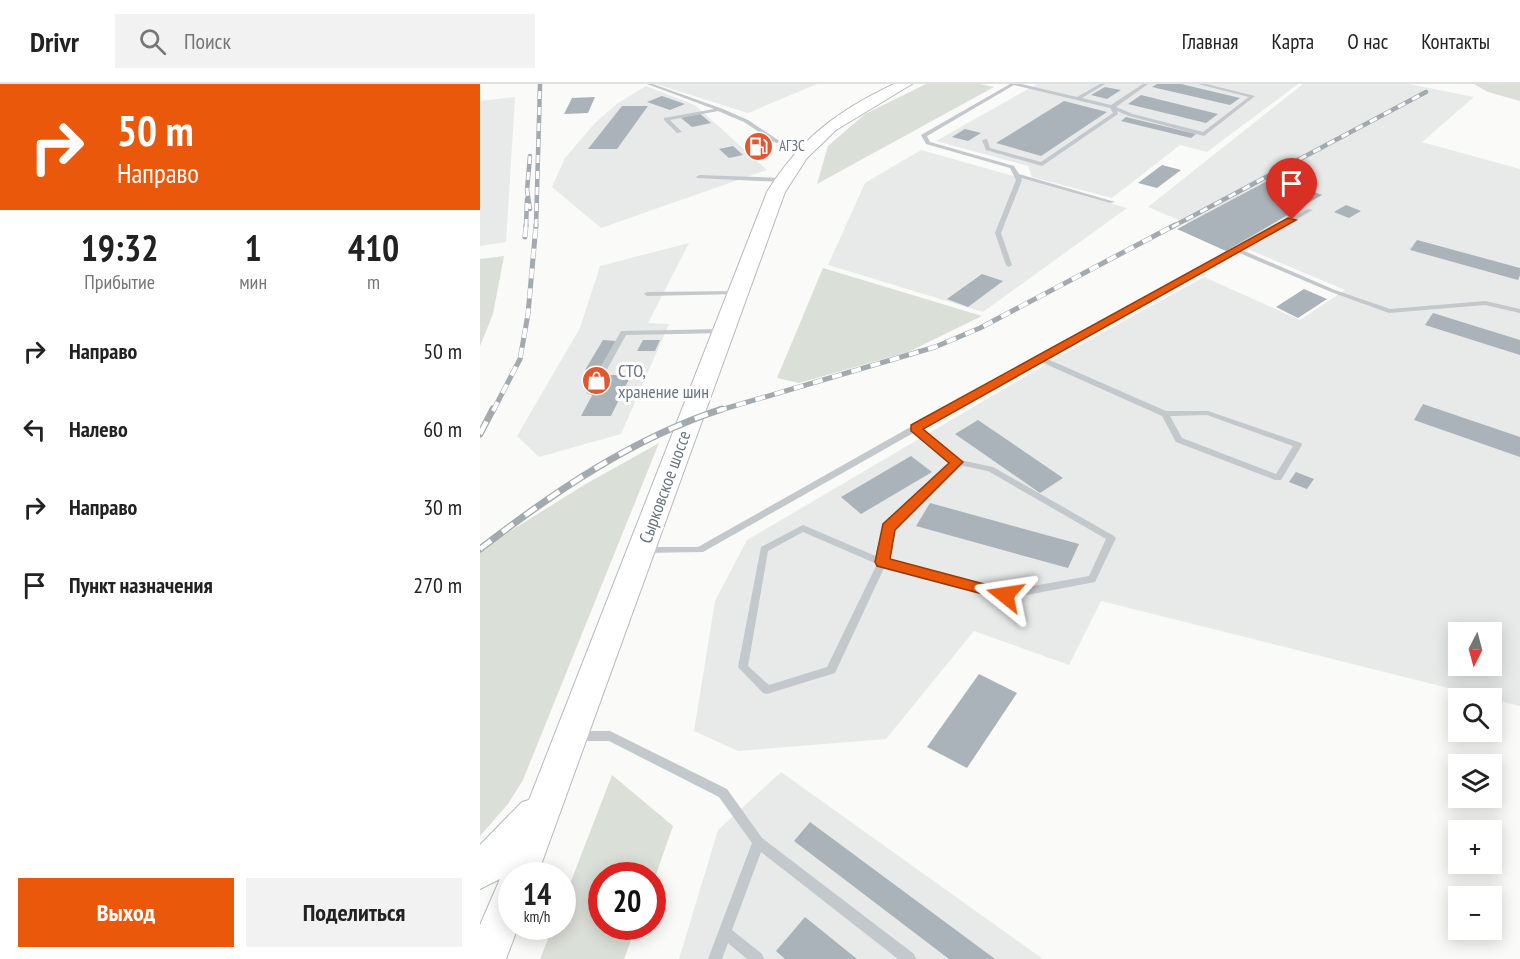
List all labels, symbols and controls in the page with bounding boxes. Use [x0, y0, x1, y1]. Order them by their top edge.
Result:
search box [115, 14, 535, 68]
text: Drivr [30, 23, 79, 60]
icon: search [136, 25, 169, 58]
text: Поиск [184, 27, 231, 55]
text: Главная [1182, 28, 1238, 55]
text: Карта [1271, 28, 1314, 55]
text: О нас [1347, 28, 1388, 55]
text: Контакты [1421, 28, 1490, 55]
text: 50 m [117, 103, 194, 158]
icon: right [18, 108, 96, 186]
fuel station icon: АГЗС [742, 130, 774, 162]
place label: АГЗС [779, 136, 805, 155]
text: Направо [117, 156, 199, 190]
pin [1266, 158, 1317, 220]
icon: arrive [1275, 167, 1308, 200]
text: 19:32 [81, 224, 159, 271]
text: 1 [245, 224, 262, 271]
text: 410 [348, 224, 399, 271]
text: Прибытие [84, 269, 155, 295]
text: мин [239, 269, 267, 295]
text: m [367, 269, 380, 295]
icon: right [18, 335, 51, 368]
text: Направо [69, 337, 137, 365]
text: 50 m [423, 337, 462, 365]
place label: СТО, хранение шин [618, 359, 709, 403]
shop icon: СТО, хранение шин [581, 365, 613, 397]
icon: left [18, 413, 51, 446]
text: Налево [69, 415, 128, 443]
text: 60 m [423, 415, 462, 443]
street label: Сырковское шоссе [634, 427, 696, 546]
icon: right [18, 491, 51, 524]
text: Направо [69, 493, 137, 521]
text: 30 m [423, 493, 462, 521]
position arrow [973, 563, 1037, 627]
icon: arrive [18, 569, 51, 602]
text: Пункт назначения [69, 571, 213, 599]
text: 270 m [413, 571, 462, 599]
north arrow [1448, 622, 1502, 676]
map controls [1448, 622, 1502, 940]
button: search [1448, 688, 1502, 742]
button: layers [1448, 754, 1502, 808]
button: + [1448, 820, 1502, 874]
speed limit sign: 20 [588, 862, 666, 940]
text: 14 [523, 874, 551, 913]
button: Выход [18, 878, 234, 947]
button: Поделиться [246, 878, 462, 947]
button: − [1448, 886, 1502, 940]
text: km/h [524, 907, 550, 926]

